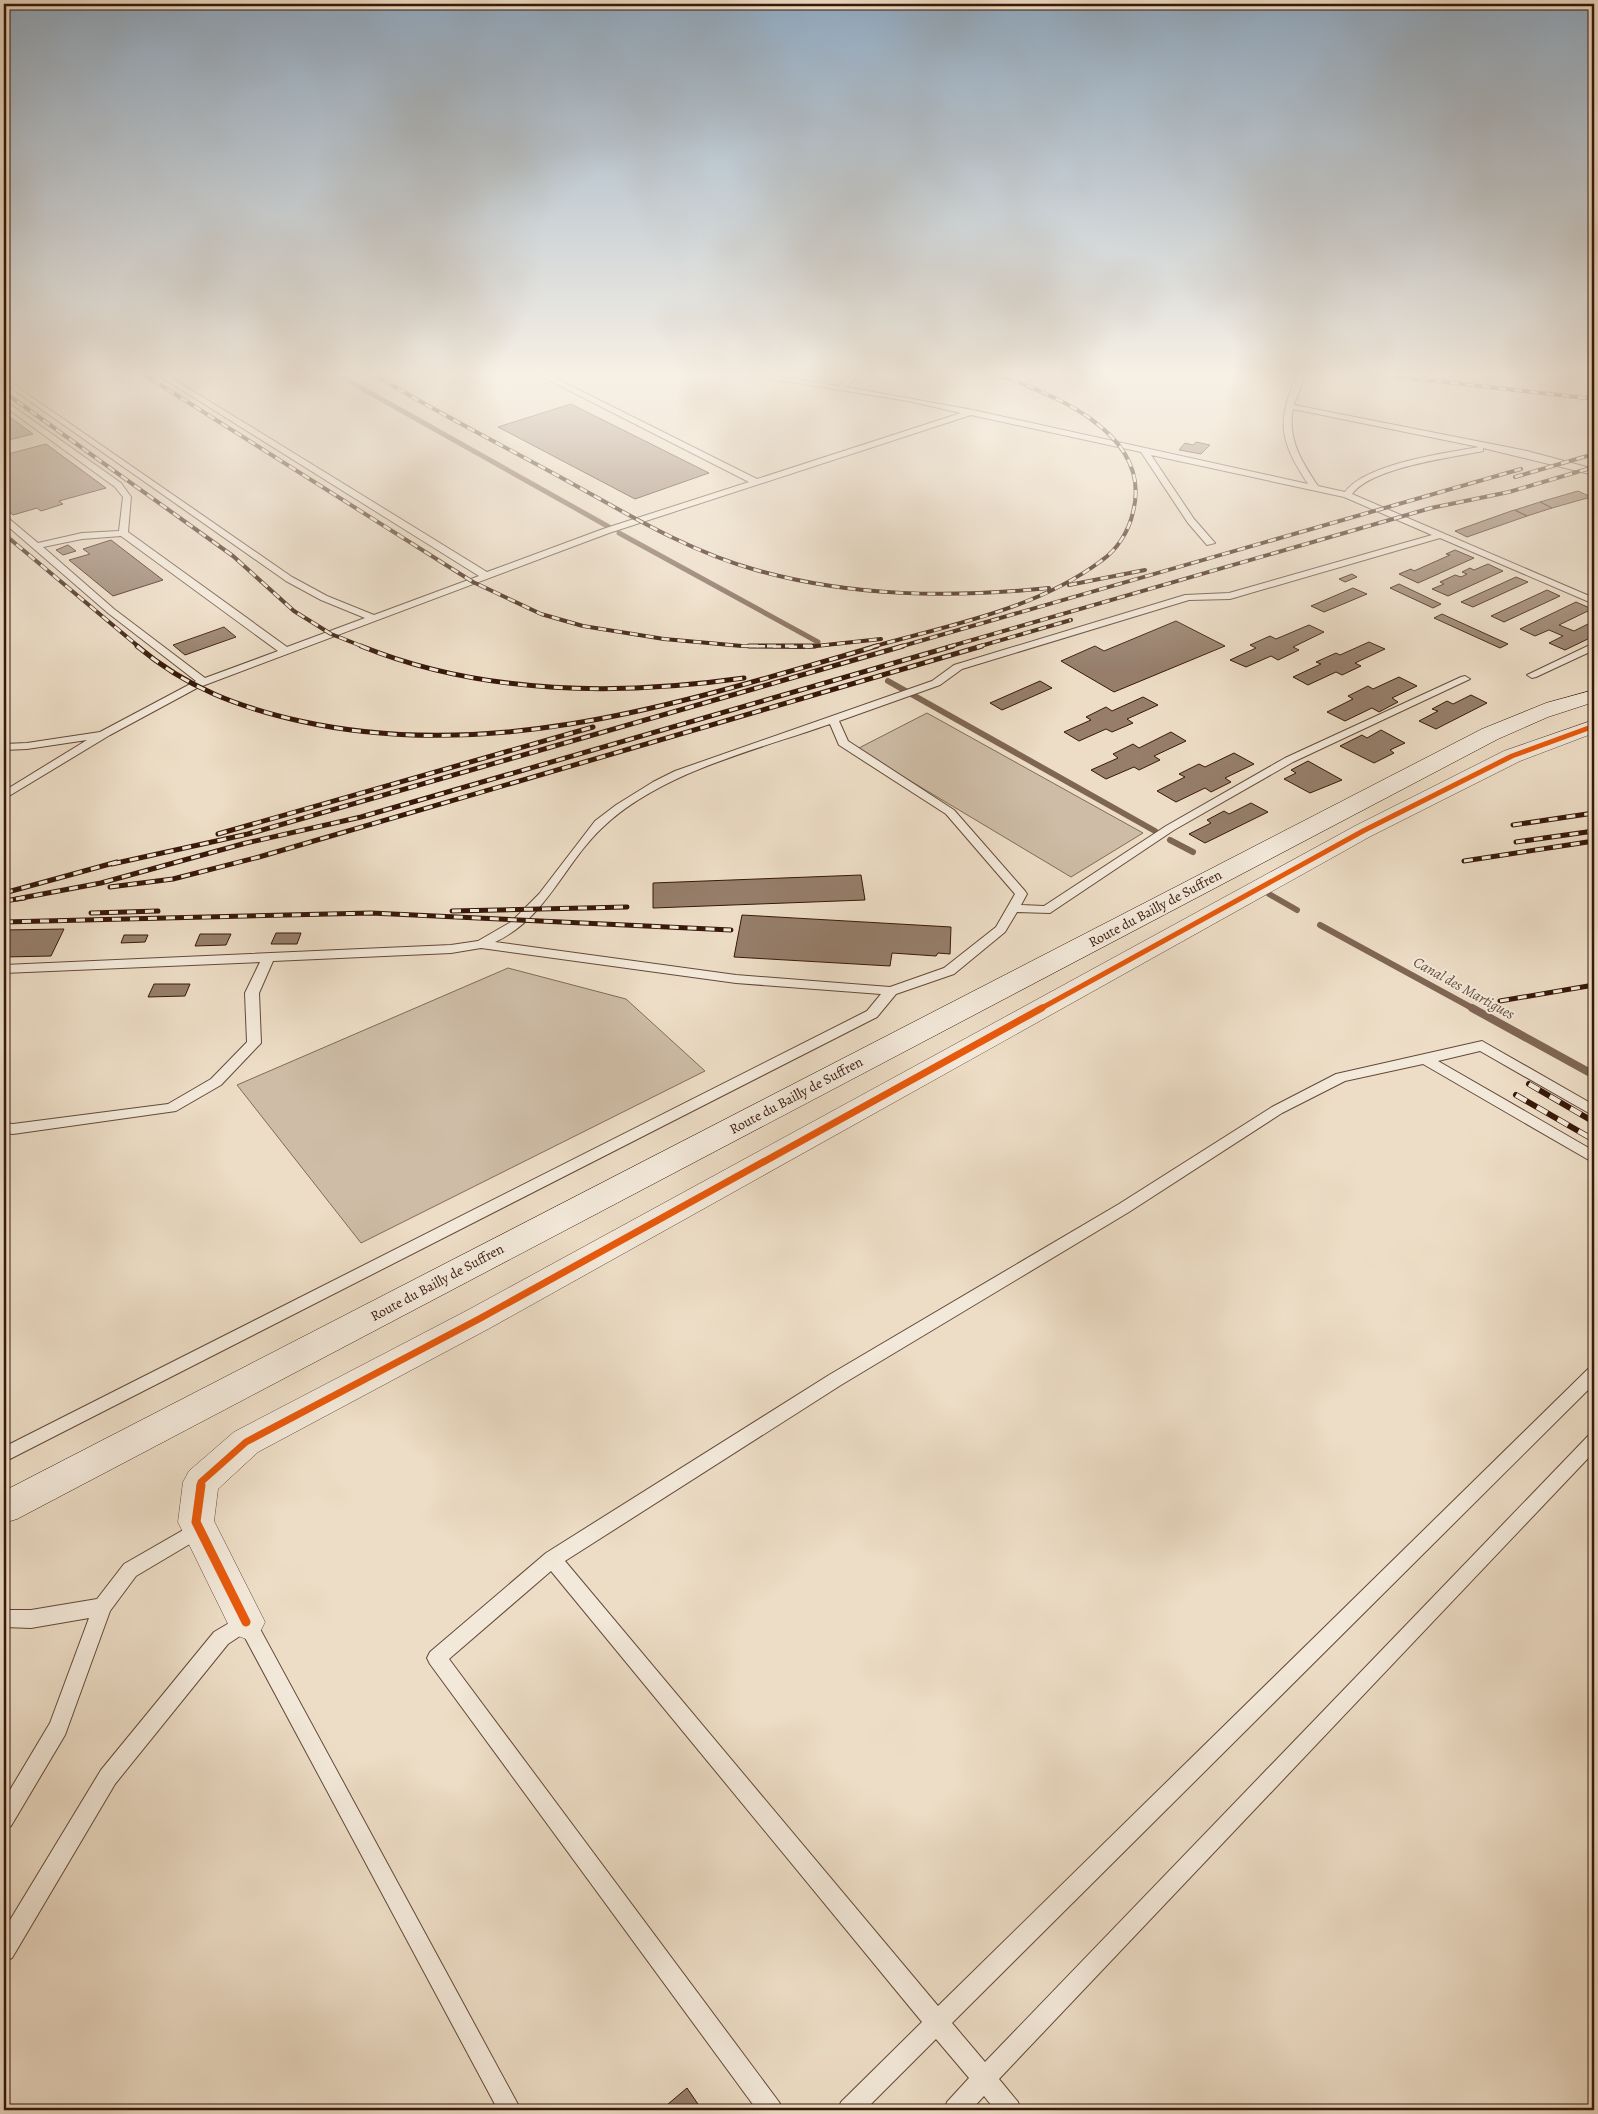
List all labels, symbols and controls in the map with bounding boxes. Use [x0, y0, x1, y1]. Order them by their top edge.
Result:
street label: Route du Bailly de Suffren [1085, 865, 1226, 952]
water label: Canal des Martigues [1410, 952, 1518, 1024]
street label: Route du Bailly de Suffren [726, 1052, 867, 1139]
street label: Route du Bailly de Suffren [367, 1239, 508, 1326]

